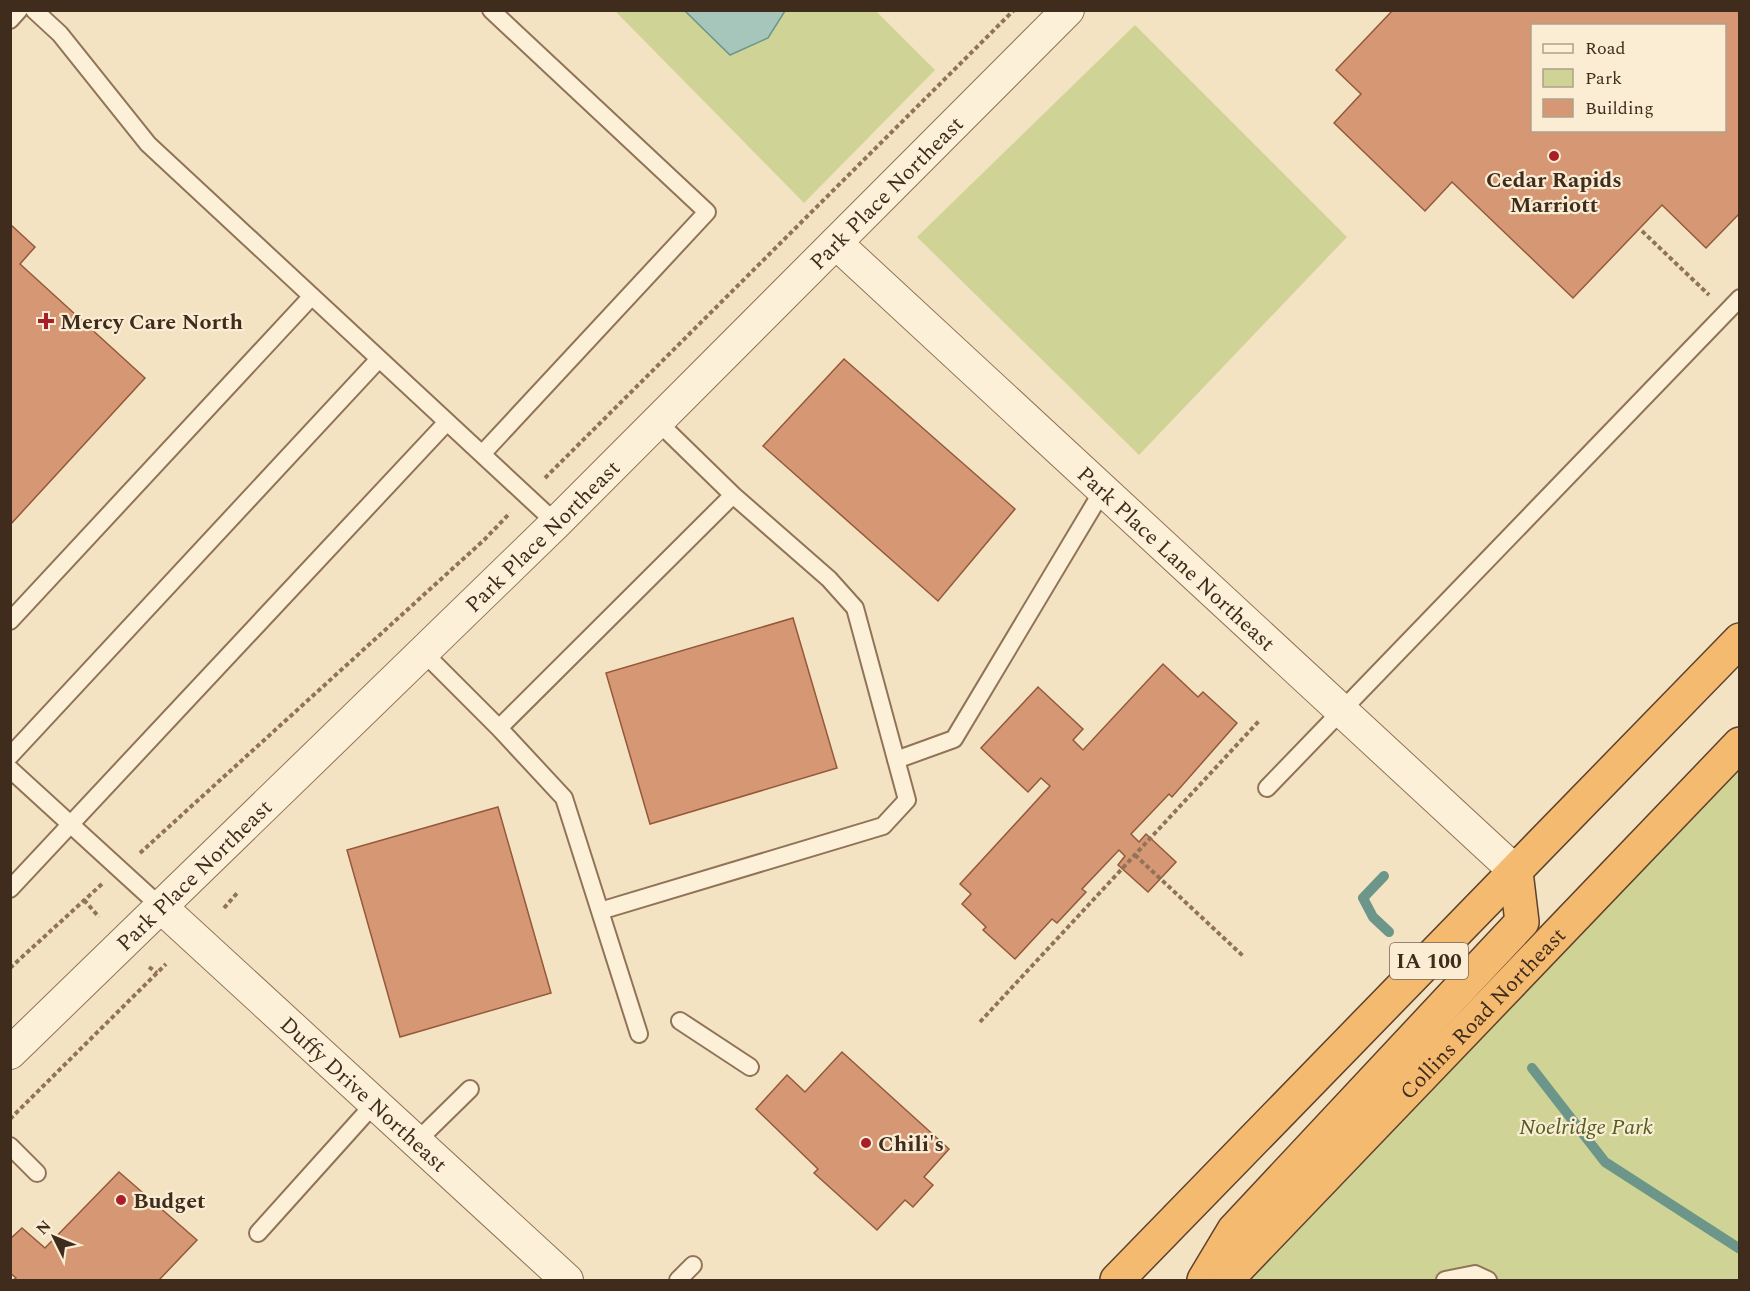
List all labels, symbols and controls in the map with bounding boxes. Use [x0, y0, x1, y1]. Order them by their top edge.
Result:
legend [1531, 24, 1726, 132]
text: Road [1585, 35, 1626, 62]
text: Park [1585, 65, 1622, 92]
text: Building [1585, 95, 1654, 122]
street label: Park Place Northeast [802, 109, 972, 278]
marker: Cedar Rapids Marriott [1547, 149, 1561, 163]
place label: Cedar Rapids Marriott [1486, 164, 1622, 222]
place label: Mercy Care North [60, 306, 243, 339]
marker: Mercy Care North [37, 312, 55, 330]
street label: Park Place Northeast [458, 453, 628, 621]
street label: Park Place Lane Northeast [1069, 459, 1282, 660]
street label: Park Place Northeast [109, 792, 280, 959]
street label: Collins Road Northeast [1392, 920, 1574, 1108]
road number: IA 100 [1390, 943, 1468, 979]
street label: Duffy Drive Northeast [272, 1009, 455, 1181]
park label: Noelridge Park [1519, 1111, 1653, 1144]
place label: Chili's [878, 1128, 944, 1161]
marker: Chili's [859, 1136, 873, 1150]
place label: Budget [133, 1185, 206, 1218]
marker: Budget [114, 1193, 128, 1207]
north arrow [24, 1207, 84, 1267]
text: N [31, 1214, 57, 1240]

